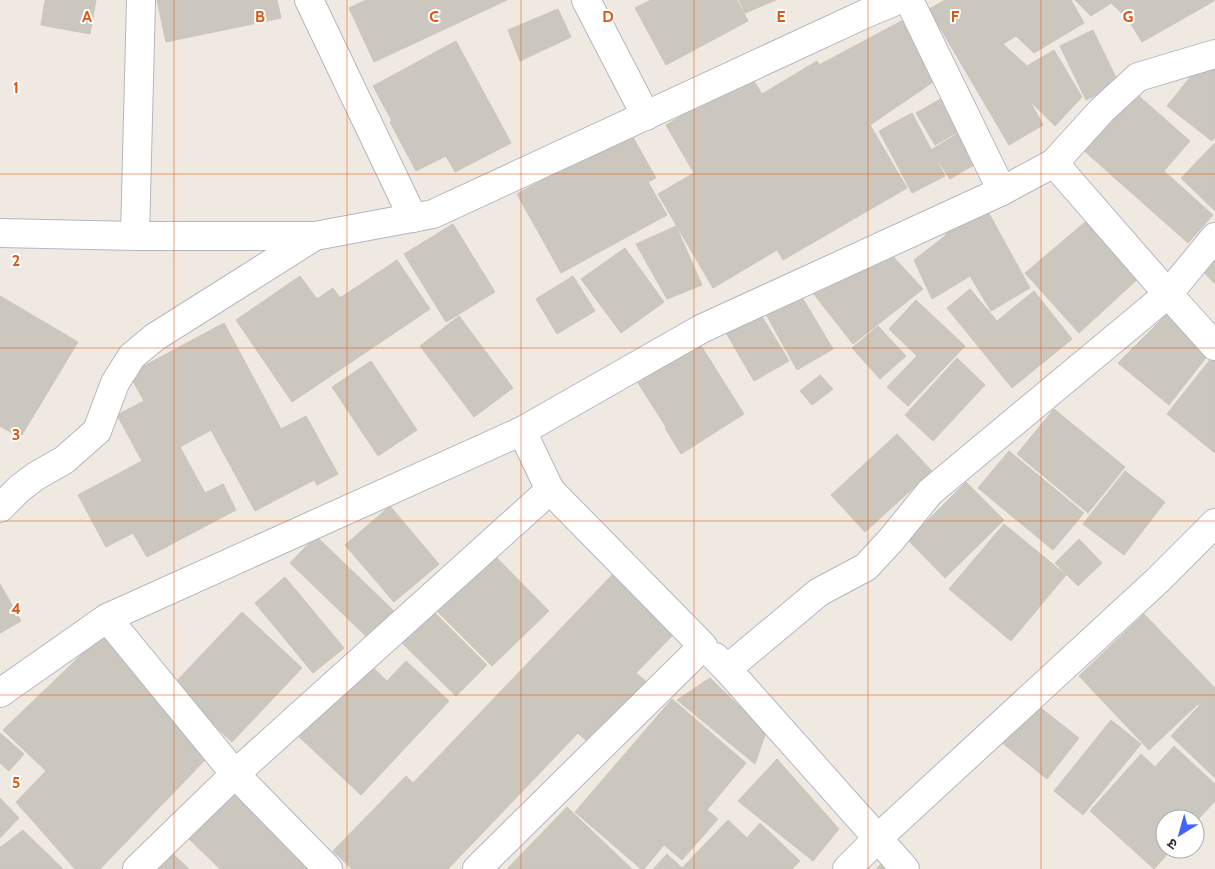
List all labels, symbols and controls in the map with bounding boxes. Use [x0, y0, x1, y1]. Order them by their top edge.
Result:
text: A [82, 7, 92, 26]
text: B [255, 7, 265, 26]
text: C [429, 7, 439, 26]
text: D [602, 7, 614, 26]
text: E [776, 7, 786, 26]
text: F [951, 7, 960, 26]
text: G [1123, 7, 1133, 26]
text: 1 [13, 78, 19, 97]
text: 2 [12, 251, 20, 270]
text: 3 [12, 425, 20, 444]
text: 4 [11, 599, 21, 618]
text: 5 [12, 773, 20, 792]
north arrow [1155, 809, 1205, 859]
text: उ [1163, 834, 1181, 854]

